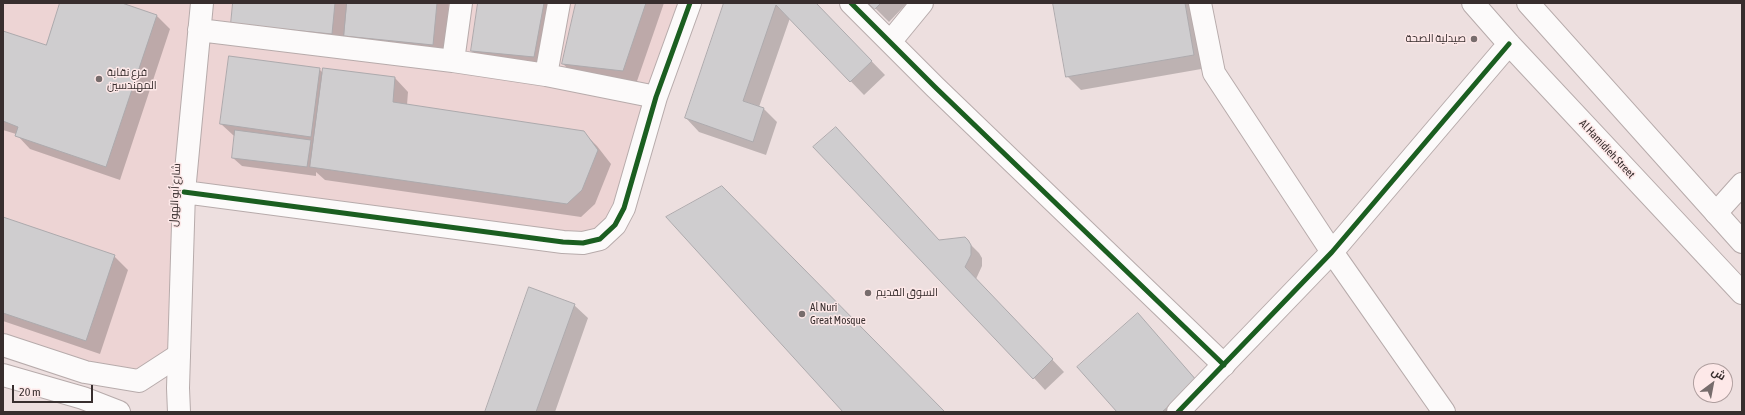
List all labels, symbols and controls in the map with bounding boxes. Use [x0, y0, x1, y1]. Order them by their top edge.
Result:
place label: صيدلية الصحة [1405, 32, 1466, 46]
marker: صيدلية الصحة [1469, 34, 1479, 44]
place label: فرع نقابة المهندسين [107, 66, 157, 92]
marker: فرع نقابة المهندسين [94, 74, 104, 84]
street label: Al Hamidieh Street [1576, 117, 1638, 181]
street label: شارع أبو الهول [167, 163, 183, 227]
place label: السوق القديم [876, 286, 938, 300]
marker: السوق القديم [863, 288, 873, 298]
place label: Al Nuri Great Mosque [810, 301, 866, 327]
marker: Al Nuri Great Mosque [797, 309, 807, 319]
north arrow [1693, 363, 1733, 403]
text: ش [1710, 365, 1728, 383]
scale bar [14, 377, 95, 403]
text: 20 m [19, 385, 41, 399]

